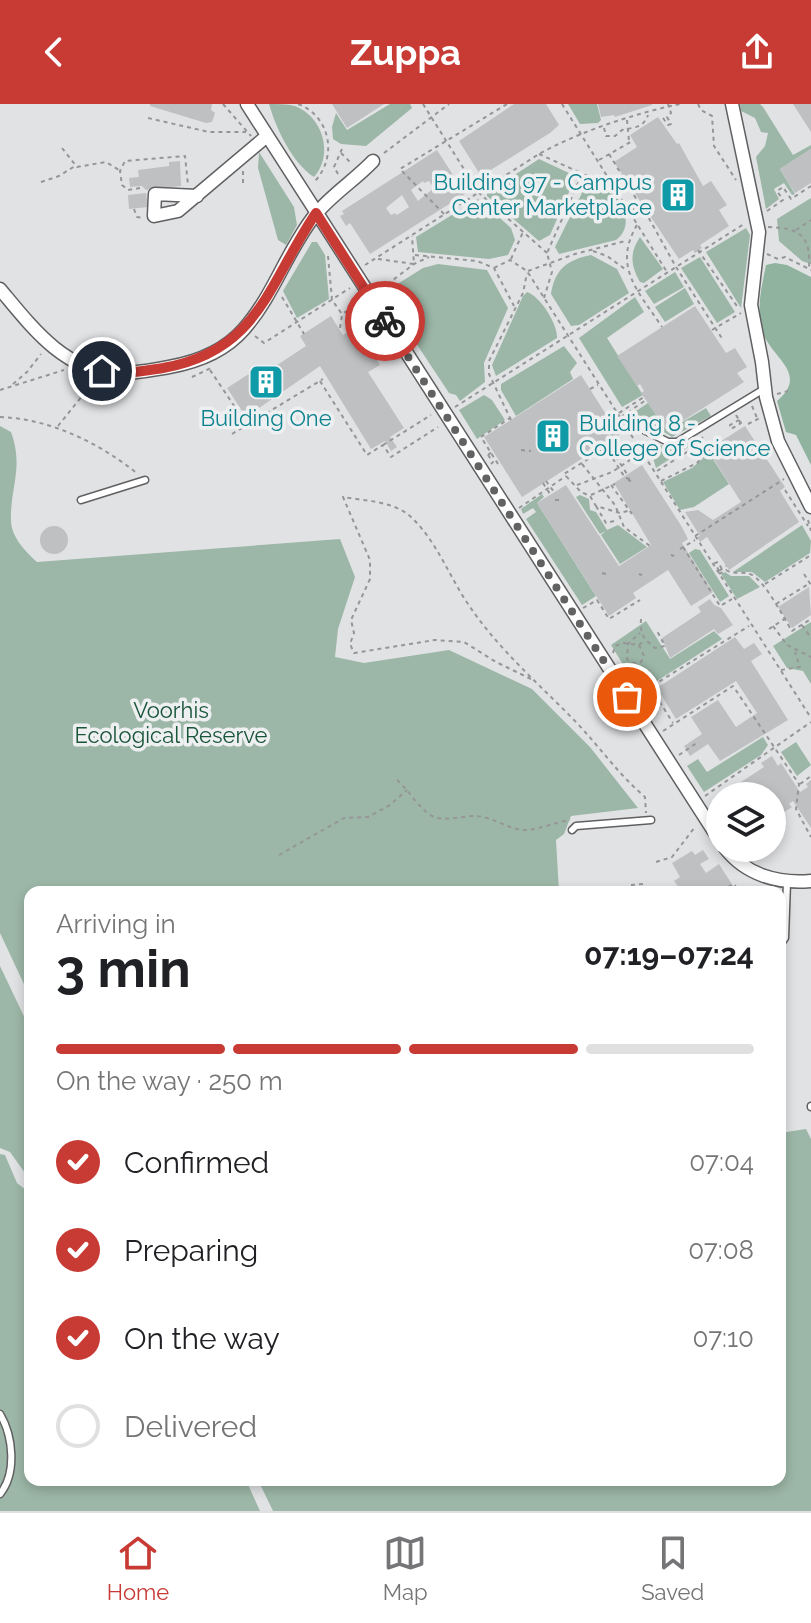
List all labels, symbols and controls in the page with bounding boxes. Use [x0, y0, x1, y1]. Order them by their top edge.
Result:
icon: back [32, 30, 76, 74]
icon: share [735, 30, 779, 74]
text: Zuppa [350, 31, 461, 73]
place label: Building 97 - Campus Center Marketplace [433, 169, 652, 220]
building icon: Building 97 - Campus Center Marketplace [659, 176, 697, 214]
courier [345, 281, 425, 361]
icon: bike [363, 299, 407, 343]
pin [68, 337, 136, 405]
icon: home [80, 349, 124, 393]
building icon: Building One [247, 363, 285, 401]
place label: Building One [200, 405, 332, 431]
place label: Building 8 - College of Science [579, 410, 770, 461]
building icon: Building 8 - College of Science [534, 417, 572, 455]
pin [593, 663, 661, 731]
icon: bag [605, 675, 649, 719]
park label: Voorhis Ecological Reserve [74, 697, 268, 748]
map controls [706, 782, 786, 862]
button: layers [706, 782, 786, 862]
text: Arriving in [56, 909, 176, 939]
text: 07:19–07:24 [584, 937, 754, 972]
text: 3 min [56, 938, 191, 999]
text: On the way · 250 m [56, 1066, 283, 1096]
icon: check [56, 1140, 100, 1184]
text: Confirmed [124, 1145, 269, 1180]
text: 07:04 [689, 1147, 754, 1177]
icon: check [56, 1228, 100, 1272]
text: Preparing [124, 1233, 258, 1268]
text: 07:08 [688, 1235, 754, 1265]
icon: check [56, 1316, 100, 1360]
text: On the way [124, 1321, 280, 1356]
text: 07:10 [692, 1323, 754, 1353]
text: Delivered [124, 1409, 257, 1444]
tab: Home [107, 1531, 169, 1605]
tab: Map [383, 1531, 428, 1605]
tab: Saved [641, 1531, 704, 1605]

